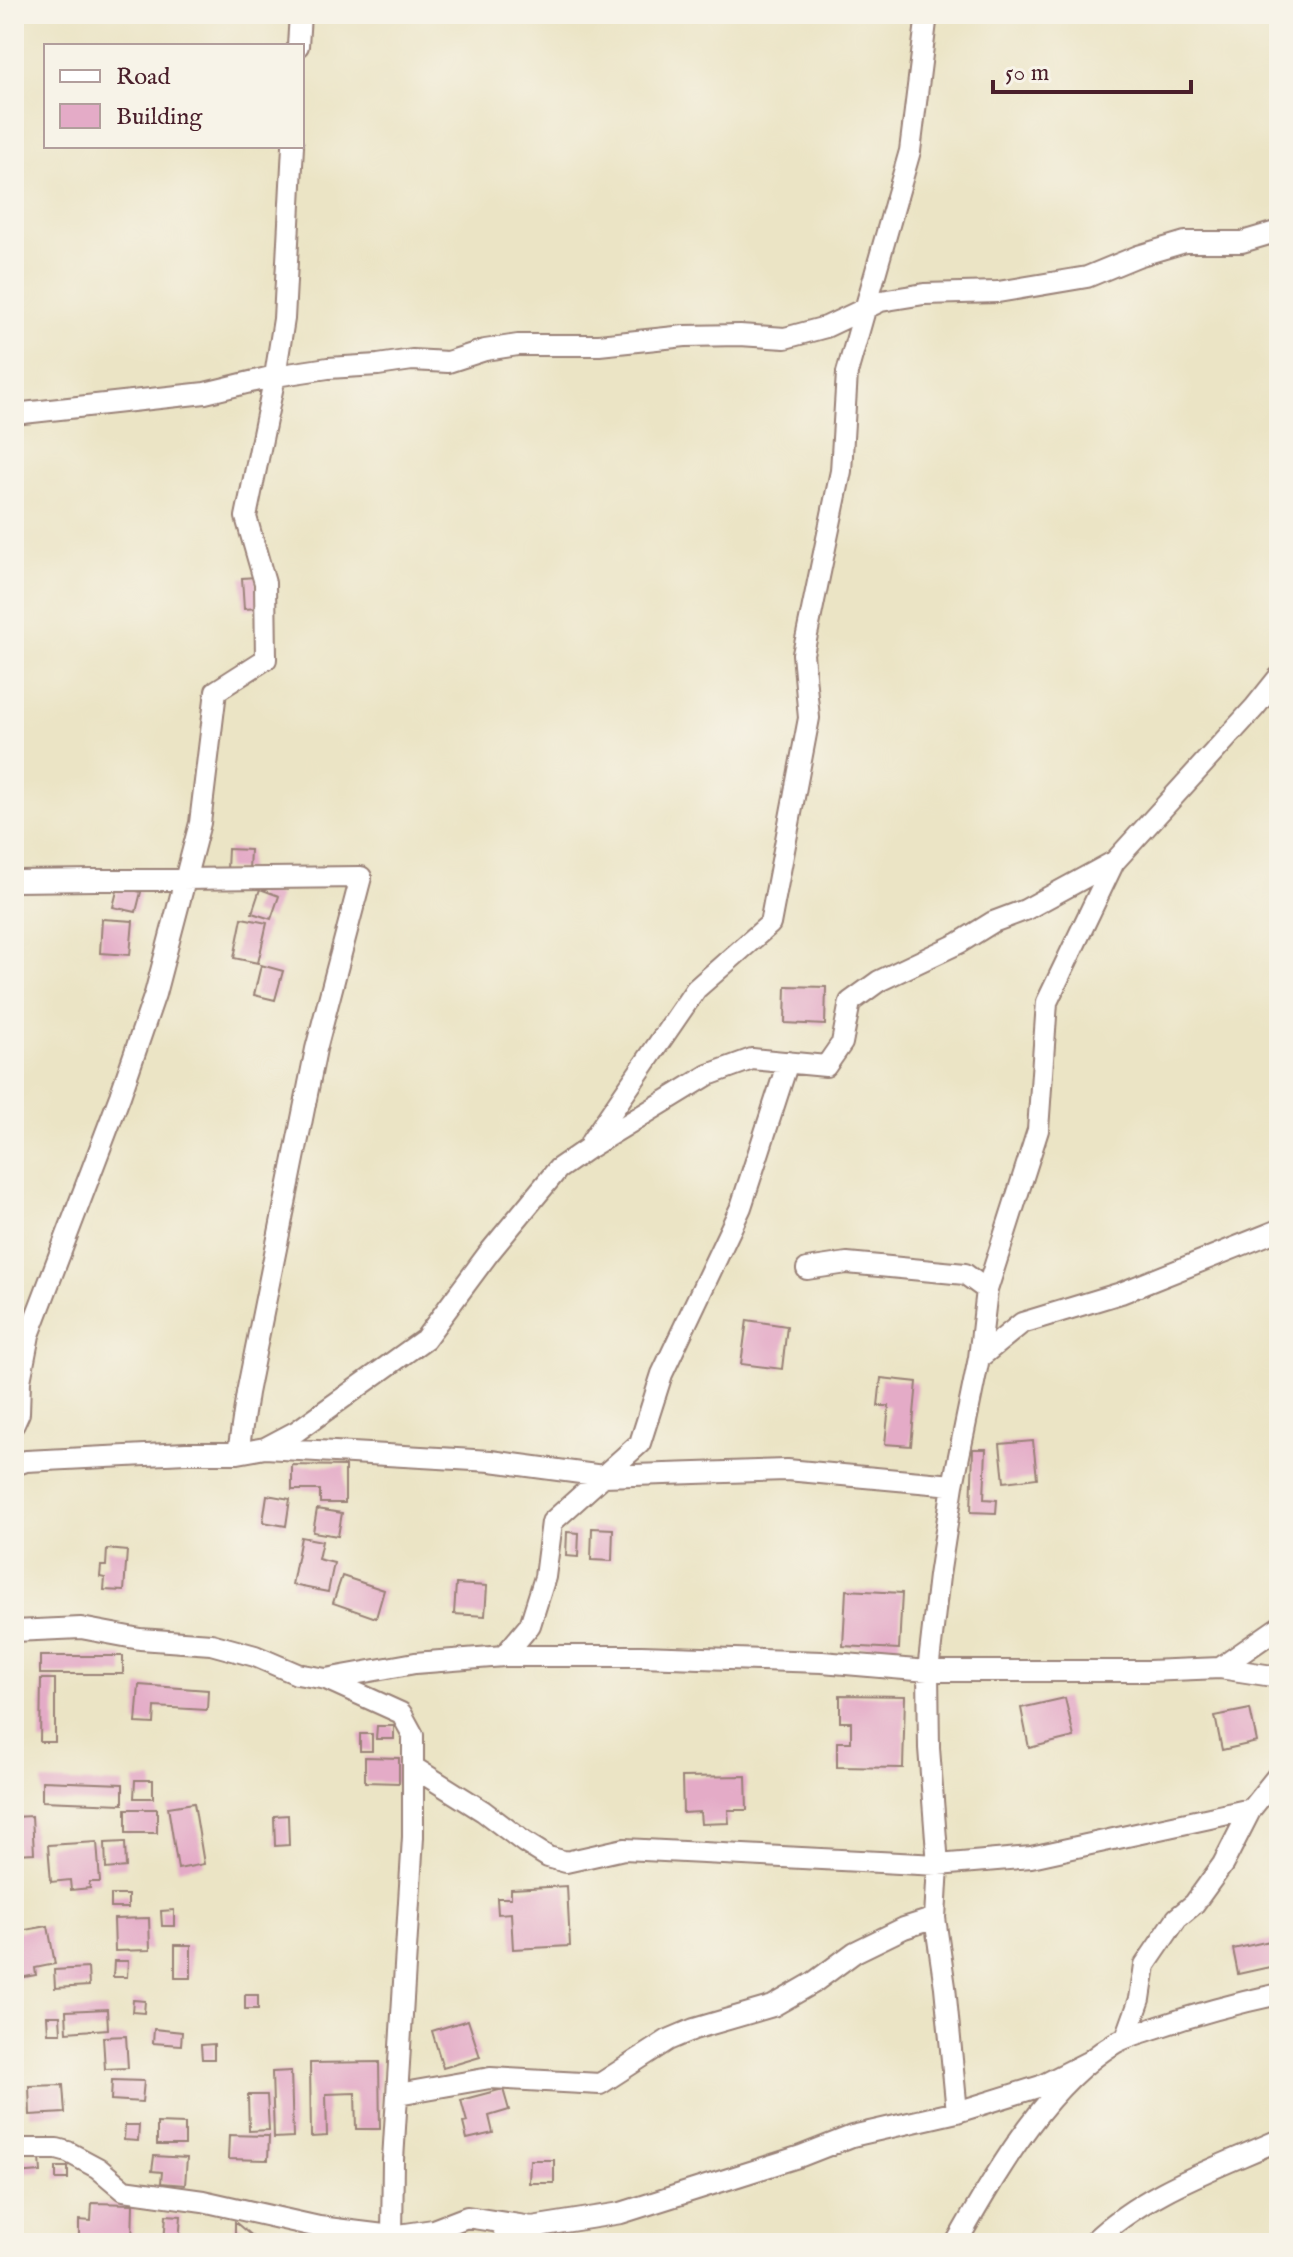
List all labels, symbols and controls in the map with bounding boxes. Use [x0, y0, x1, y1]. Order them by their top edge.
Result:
legend [44, 44, 304, 148]
scale bar [993, 44, 1191, 94]
text: 50 m [1005, 58, 1049, 89]
text: Road [116, 62, 170, 93]
text: Building [116, 102, 203, 133]

